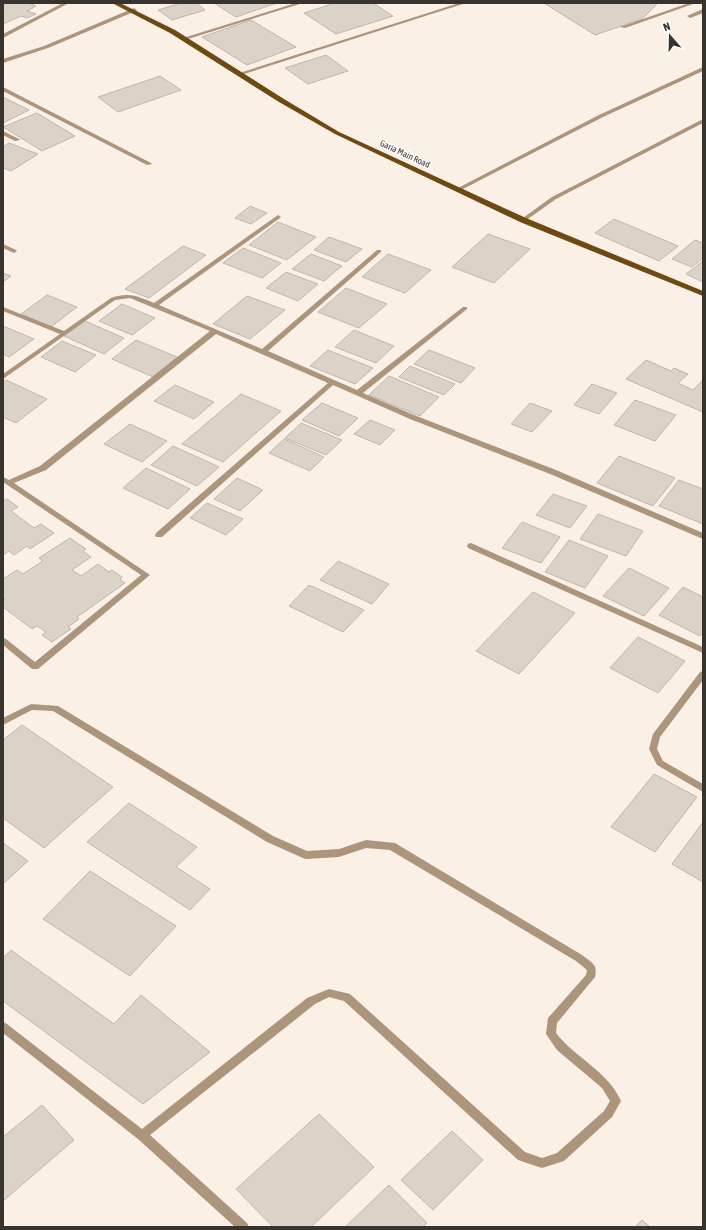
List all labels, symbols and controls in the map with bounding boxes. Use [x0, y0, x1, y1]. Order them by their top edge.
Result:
north arrow [650, 16, 690, 56]
text: N [661, 20, 672, 33]
street label: Garia Main Road [378, 138, 432, 170]

